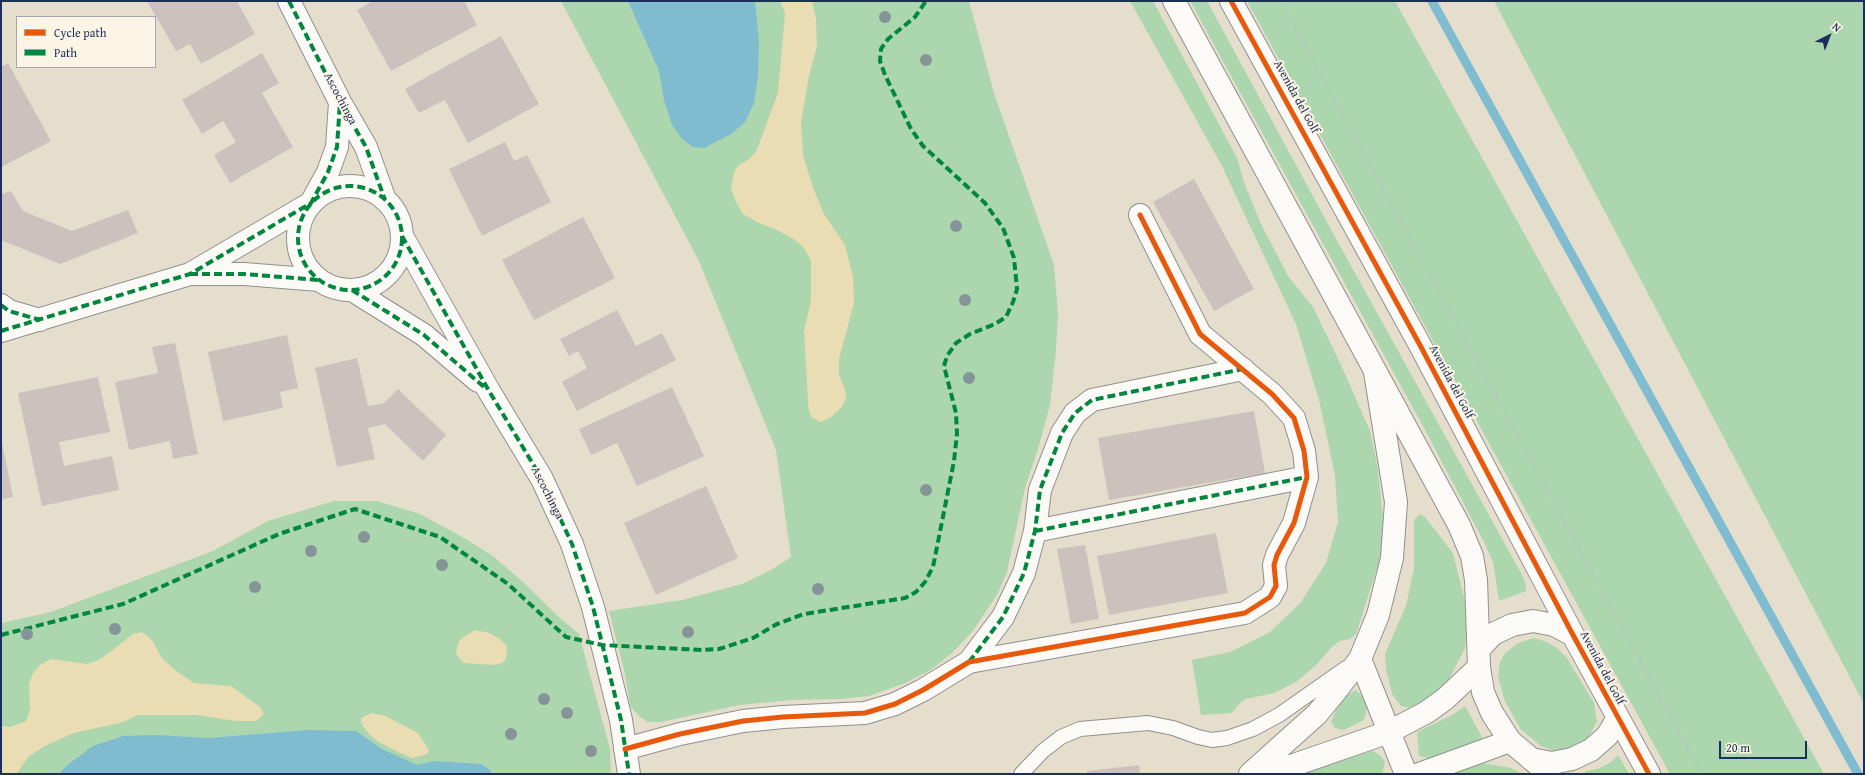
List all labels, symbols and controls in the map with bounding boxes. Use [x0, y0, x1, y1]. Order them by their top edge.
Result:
legend [16, 16, 156, 68]
north arrow [1809, 16, 1849, 56]
text: N [1829, 19, 1845, 35]
text: Cycle path [54, 24, 106, 41]
text: Path [54, 44, 77, 61]
street label: Avenida del Golf [1270, 58, 1322, 136]
street label: Ascochinga [320, 70, 360, 128]
street label: Avenida del Golf [1426, 343, 1476, 421]
street label: Ascochinga [528, 464, 566, 522]
street label: Avenida del Golf [1577, 629, 1627, 707]
scale bar [1721, 733, 1809, 759]
text: 20 m [1726, 739, 1750, 756]

